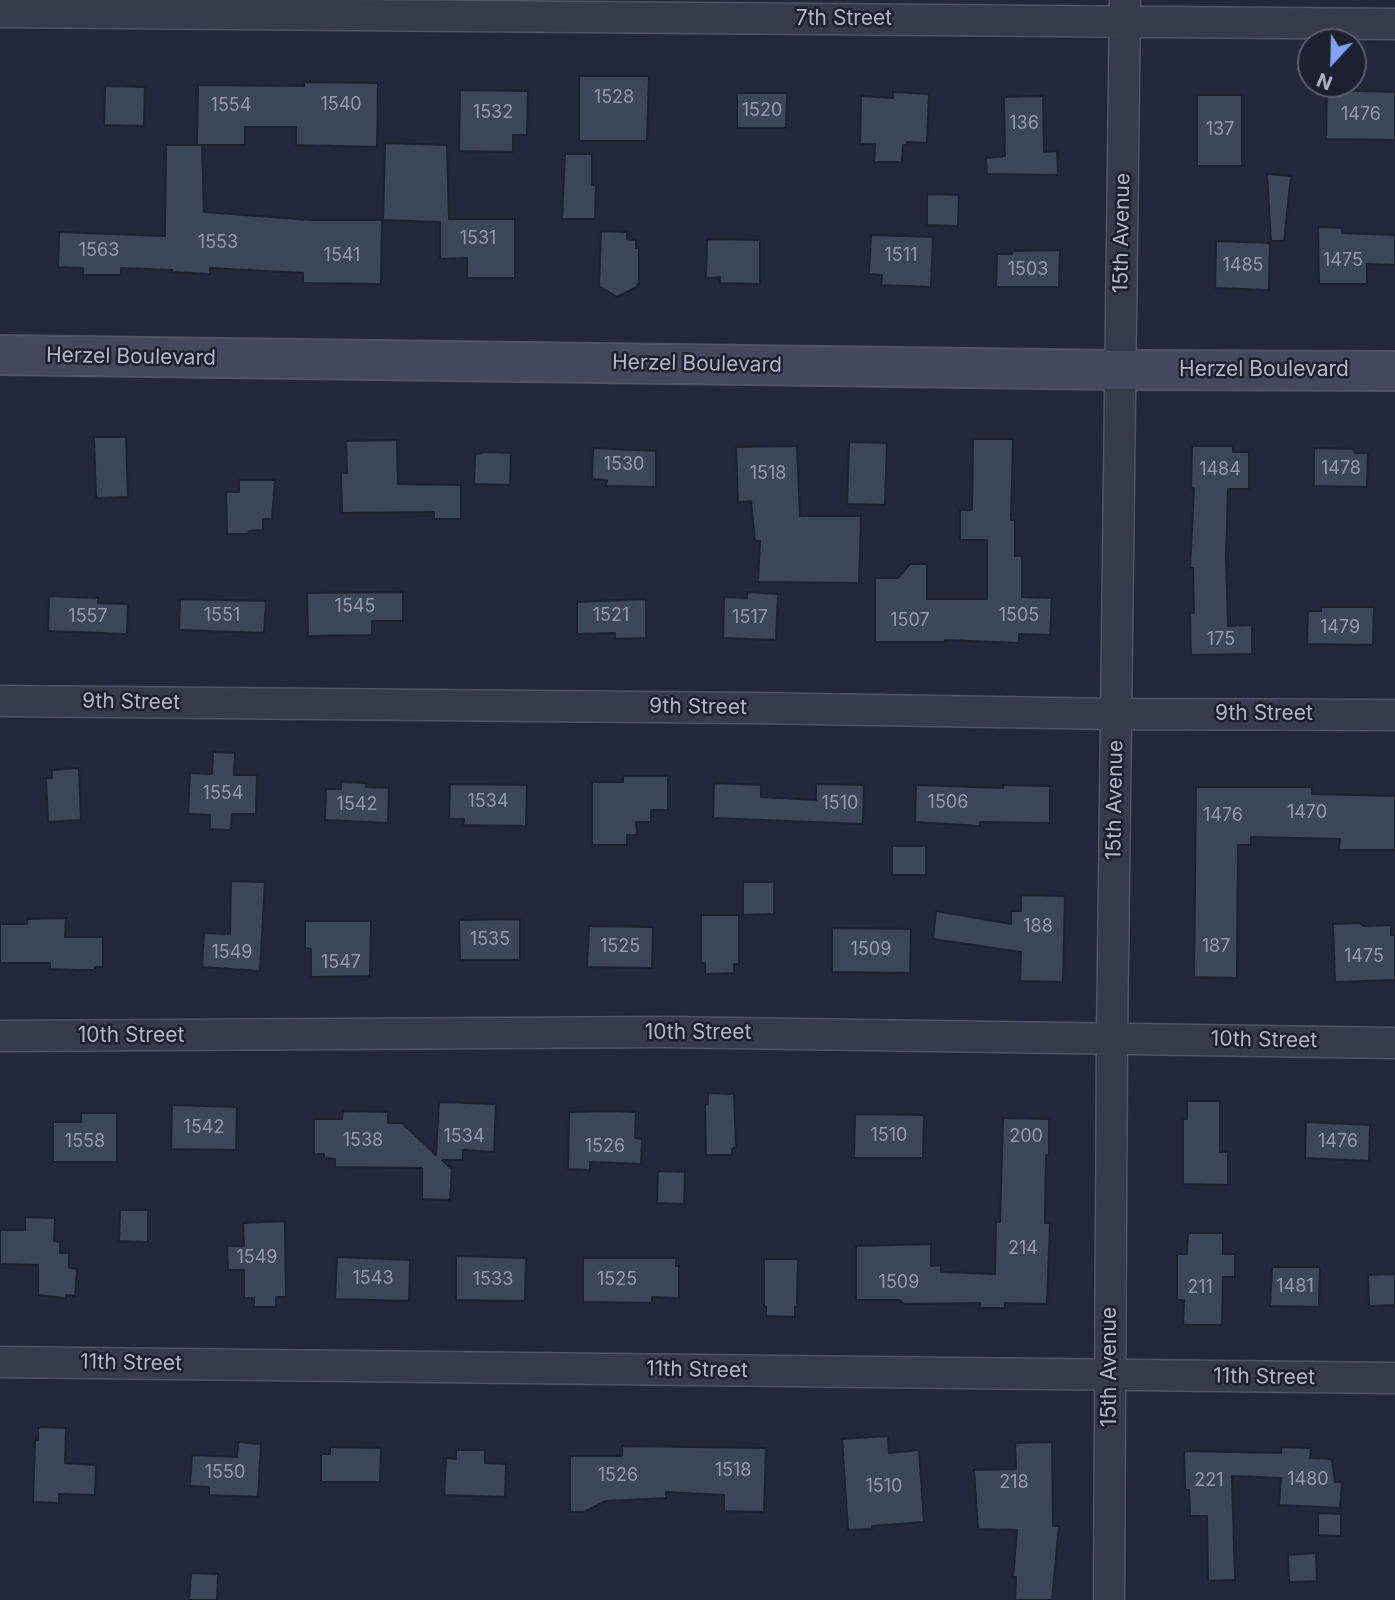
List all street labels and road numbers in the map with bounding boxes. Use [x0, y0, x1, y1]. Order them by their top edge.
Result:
street label: 7th Street [796, 6, 892, 32]
street label: 15th Avenue [1108, 173, 1136, 293]
street label: Herzel Boulevard [46, 343, 216, 371]
street label: Herzel Boulevard [612, 350, 782, 378]
street label: Herzel Boulevard [1179, 357, 1349, 383]
street label: 9th Street [82, 689, 180, 715]
street label: 9th Street [649, 694, 747, 720]
street label: 9th Street [1215, 701, 1313, 727]
street label: 15th Avenue [1101, 740, 1129, 860]
street label: 10th Street [645, 1020, 751, 1046]
street label: 10th Street [78, 1023, 184, 1049]
street label: 10th Street [1211, 1026, 1317, 1054]
street label: 15th Avenue [1097, 1307, 1123, 1427]
street label: 11th Street [80, 1350, 182, 1376]
street label: 11th Street [646, 1357, 748, 1383]
street label: 11th Street [1213, 1364, 1315, 1390]

